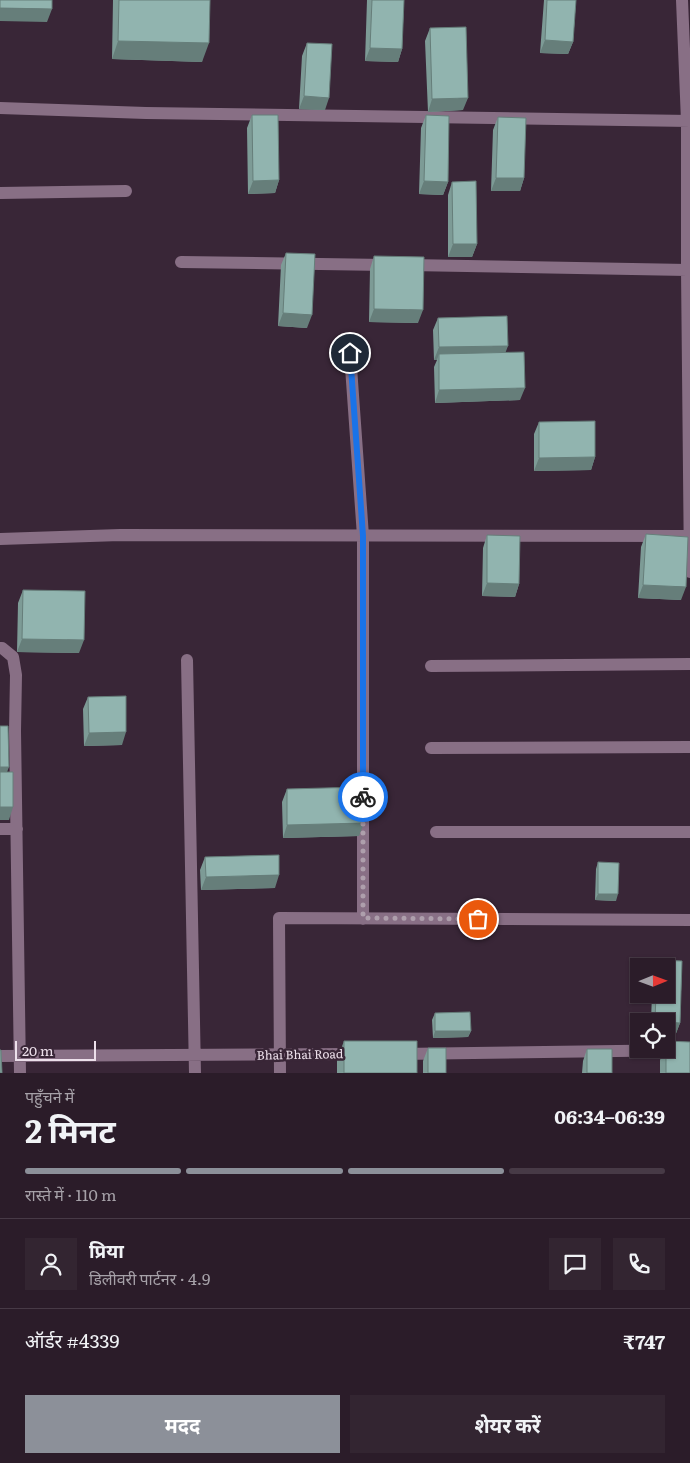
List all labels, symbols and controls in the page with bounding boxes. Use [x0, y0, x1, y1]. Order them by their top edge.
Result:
pin [329, 332, 371, 374]
icon: home [336, 339, 364, 367]
courier [338, 772, 388, 822]
icon: bike [349, 783, 377, 811]
pin [457, 898, 499, 940]
icon: bag [464, 905, 492, 933]
north arrow [630, 958, 675, 1002]
map controls [630, 958, 675, 1058]
button: locate [630, 1013, 675, 1058]
scale bar [15, 1038, 96, 1061]
text: 20 m [22, 1040, 54, 1060]
street label: Bhai Bhai Road [257, 1044, 344, 1064]
text: पहुँचने में [25, 1084, 74, 1108]
text: 06:34–06:39 [554, 1102, 665, 1130]
text: 2 मिनट [25, 1105, 116, 1153]
text: रास्ते में · 110 m [25, 1182, 117, 1206]
text: प्रिया [89, 1236, 124, 1264]
button: person [25, 1238, 77, 1290]
button: chat [549, 1238, 601, 1290]
button: phone [613, 1238, 665, 1290]
text: डिलीवरी पार्टनर · 4.9 [89, 1266, 210, 1290]
text: ऑर्डर #4339 [25, 1326, 119, 1354]
text: ₹747 [623, 1327, 665, 1355]
button: मदद [25, 1395, 340, 1453]
button: शेयर करें [350, 1395, 665, 1453]

